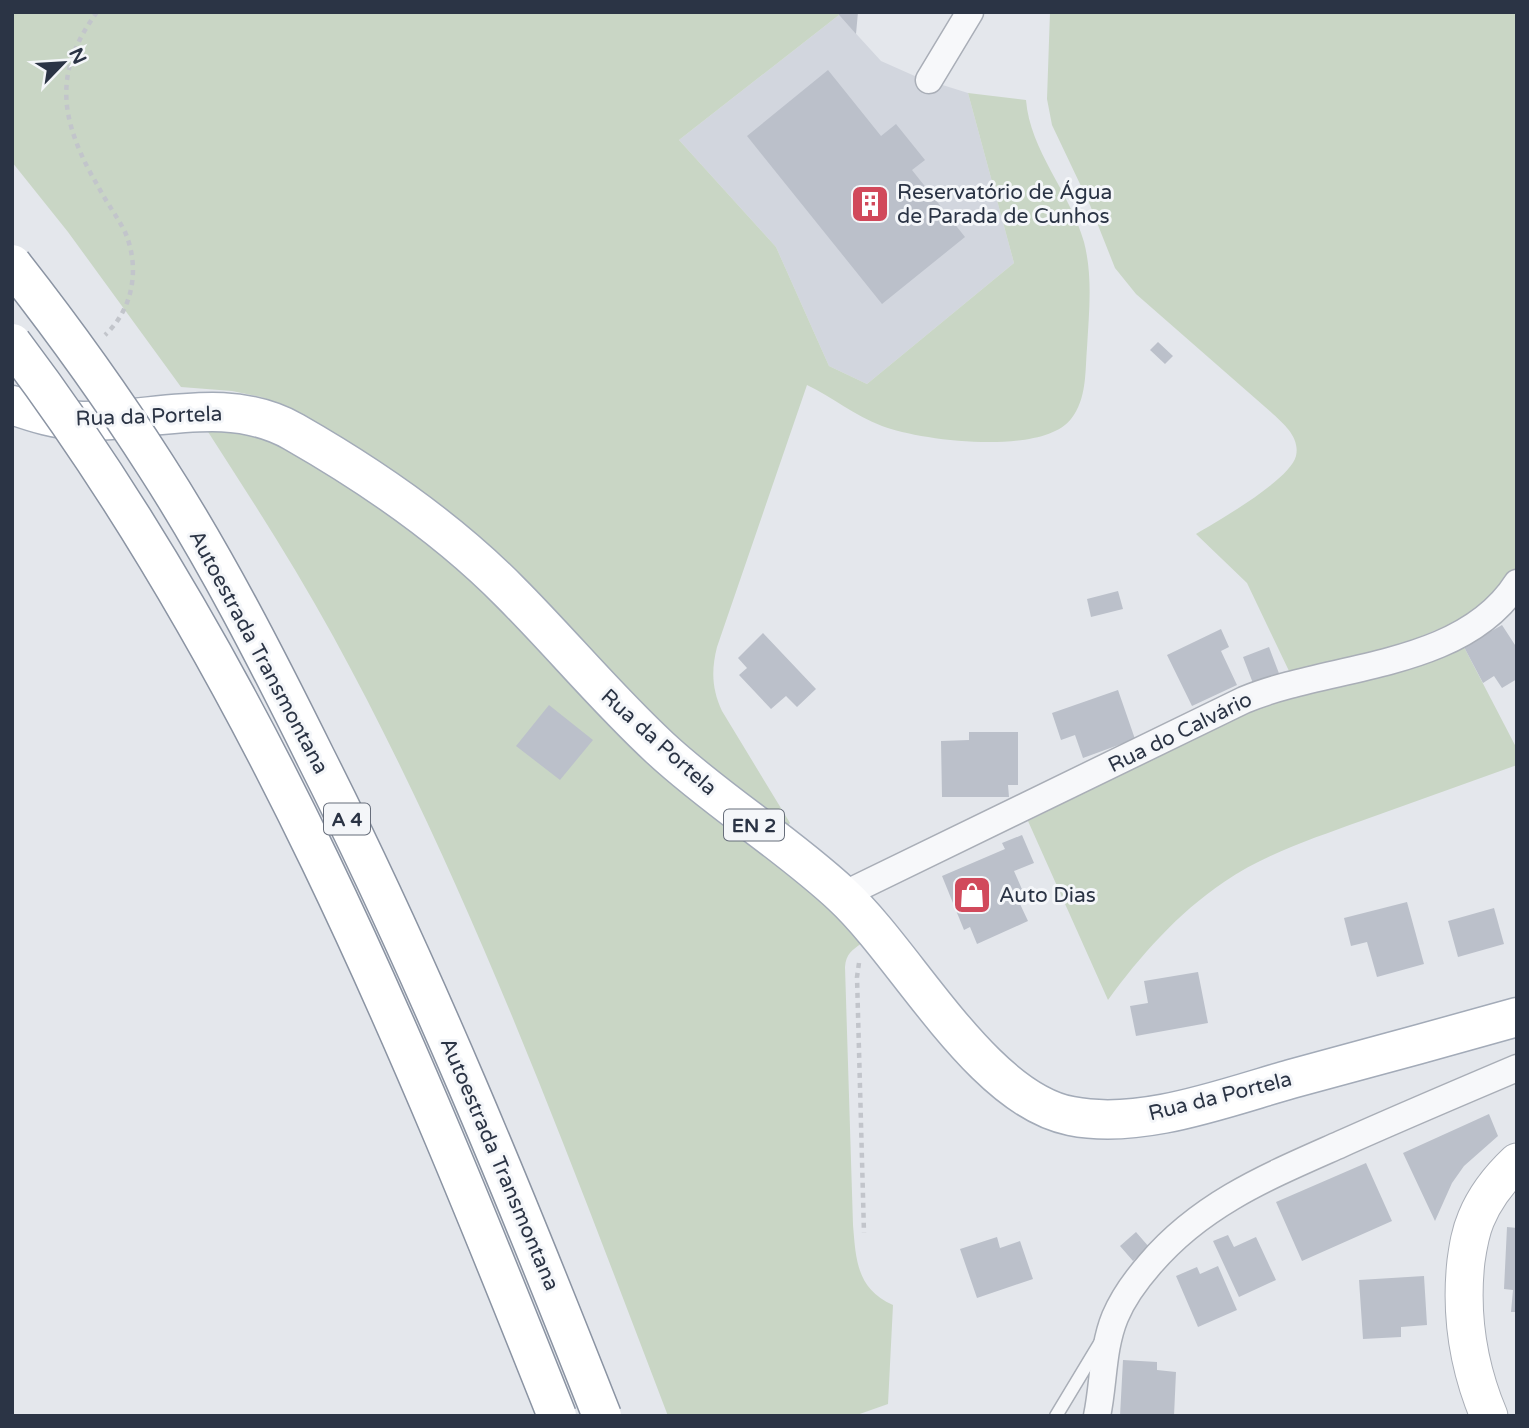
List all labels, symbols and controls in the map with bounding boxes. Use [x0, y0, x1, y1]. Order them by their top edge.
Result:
north arrow [28, 28, 98, 98]
text: N [64, 45, 91, 68]
place label: Reservatório de Água de Parada de Cunhos [897, 180, 1112, 229]
building icon: Reservatório de Água de Parada de Cunhos [849, 183, 891, 225]
street label: Rua da Portela [75, 401, 223, 432]
street label: Autoestrada Transmontana [184, 526, 334, 778]
street label: Rua da Portela [596, 684, 722, 801]
street label: Rua do Calvário [1104, 687, 1256, 778]
road number: A 4 [324, 804, 370, 834]
road number: EN 2 [724, 810, 784, 840]
shop icon: Auto Dias [951, 874, 993, 916]
place label: Auto Dias [999, 883, 1096, 908]
street label: Autoestrada Transmontana [435, 1034, 564, 1294]
street label: Rua da Portela [1146, 1067, 1294, 1126]

